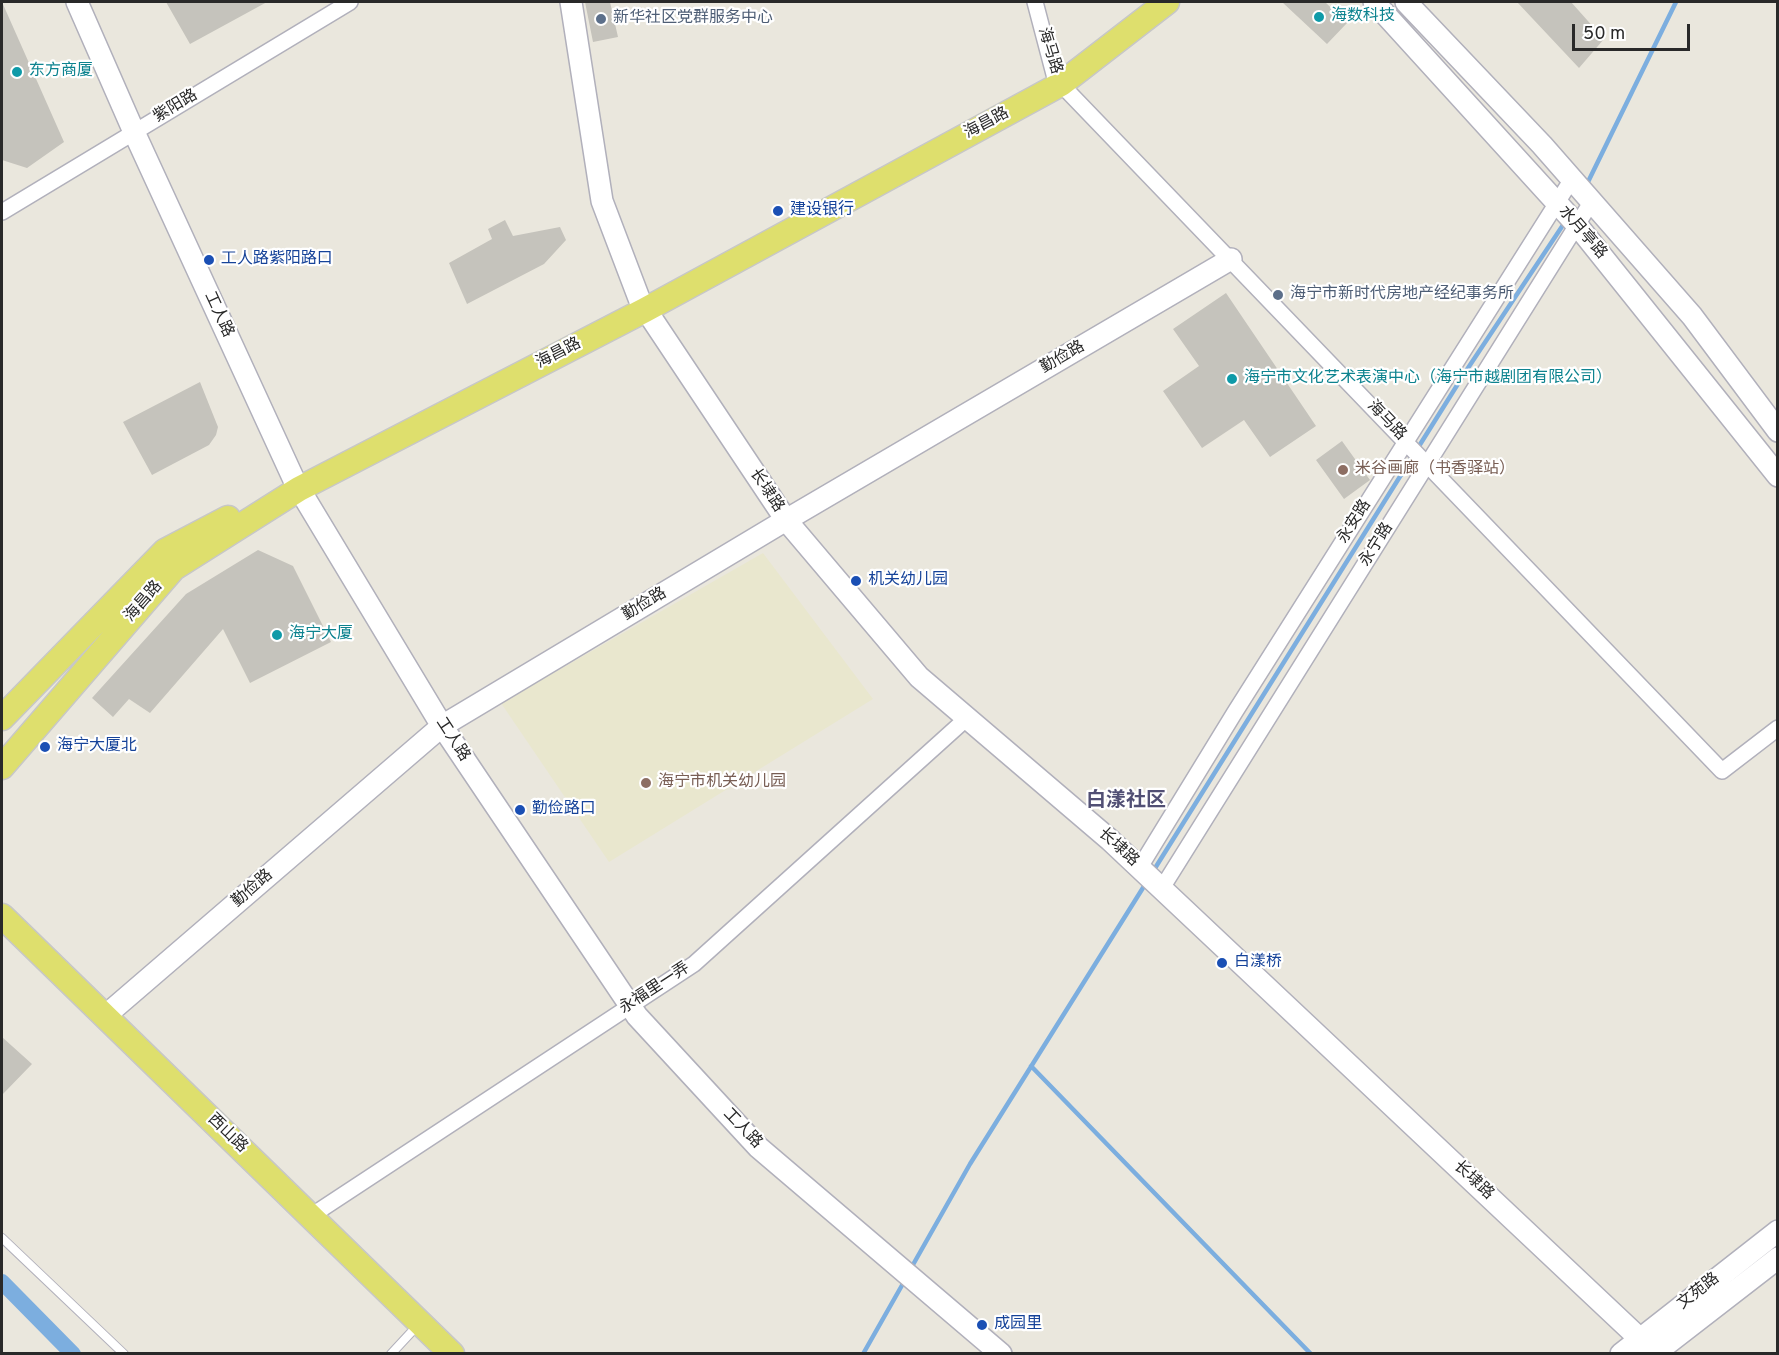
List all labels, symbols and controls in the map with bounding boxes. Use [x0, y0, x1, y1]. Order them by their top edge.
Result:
place label: 海数科技 [1331, 7, 1395, 27]
place label: 新华社区党群服务中心 [613, 9, 773, 29]
marker: 海数科技 [1312, 10, 1326, 24]
marker: 新华社区党群服务中心 [594, 12, 608, 26]
scale bar [1575, 12, 1694, 50]
text: 50 m [1583, 23, 1625, 46]
street label: 海马路 [1033, 25, 1065, 77]
place label: 东方商厦 [29, 62, 93, 82]
marker: 东方商厦 [10, 65, 24, 79]
street label: 紫阳路 [150, 86, 202, 128]
street label: 海昌路 [961, 104, 1013, 144]
place label: 建设银行 [790, 201, 854, 221]
street label: 水月亭路 [1554, 203, 1610, 263]
marker: 建设银行 [771, 204, 785, 218]
place label: 工人路紫阳路口 [221, 250, 333, 270]
marker: 工人路紫阳路口 [202, 253, 216, 267]
place label: 海宁市新时代房地产经纪事务所 [1290, 285, 1514, 305]
marker: 海宁市新时代房地产经纪事务所 [1271, 288, 1285, 302]
street label: 工人路 [199, 289, 237, 341]
street label: 海昌路 [533, 335, 585, 373]
street label: 勤俭路 [1037, 338, 1089, 378]
place label: 海宁市文化艺术表演中心（海宁市越剧团有限公司） [1244, 369, 1612, 389]
marker: 海宁市文化艺术表演中心（海宁市越剧团有限公司） [1225, 372, 1239, 386]
street label: 海马路 [1362, 397, 1410, 445]
place label: 米谷画廊（书香驿站） [1355, 460, 1515, 480]
marker: 米谷画廊（书香驿站） [1336, 463, 1350, 477]
street label: 长埭路 [745, 466, 787, 516]
street label: 永安路 [1334, 497, 1376, 547]
street label: 永宁路 [1356, 520, 1398, 570]
place label: 机关幼儿园 [868, 571, 948, 591]
marker: 机关幼儿园 [849, 574, 863, 588]
street label: 海昌路 [121, 578, 167, 626]
street label: 勤俭路 [619, 584, 671, 626]
place label: 海宁大厦 [289, 625, 353, 645]
marker: 海宁大厦 [270, 628, 284, 642]
street label: 工人路 [431, 715, 473, 765]
place label: 海宁大厦北 [57, 737, 137, 757]
marker: 海宁大厦北 [38, 740, 52, 754]
place label: 海宁市机关幼儿园 [658, 773, 786, 793]
marker: 海宁市机关幼儿园 [639, 776, 653, 790]
district label: 白漾社区 [1086, 790, 1166, 814]
place label: 勤俭路口 [532, 800, 596, 820]
marker: 勤俭路口 [513, 803, 527, 817]
street label: 长埭路 [1094, 825, 1142, 871]
street label: 勤俭路 [229, 866, 277, 912]
place label: 白漾桥 [1234, 953, 1282, 973]
marker: 白漾桥 [1215, 956, 1229, 970]
street label: 永福里一弄 [616, 959, 694, 1019]
street label: 工人路 [718, 1105, 766, 1153]
street label: 西山路 [203, 1110, 251, 1158]
street label: 长埭路 [1449, 1158, 1497, 1204]
street label: 文苑路 [1674, 1270, 1724, 1314]
place label: 成园里 [994, 1315, 1042, 1335]
marker: 成园里 [975, 1318, 989, 1332]

